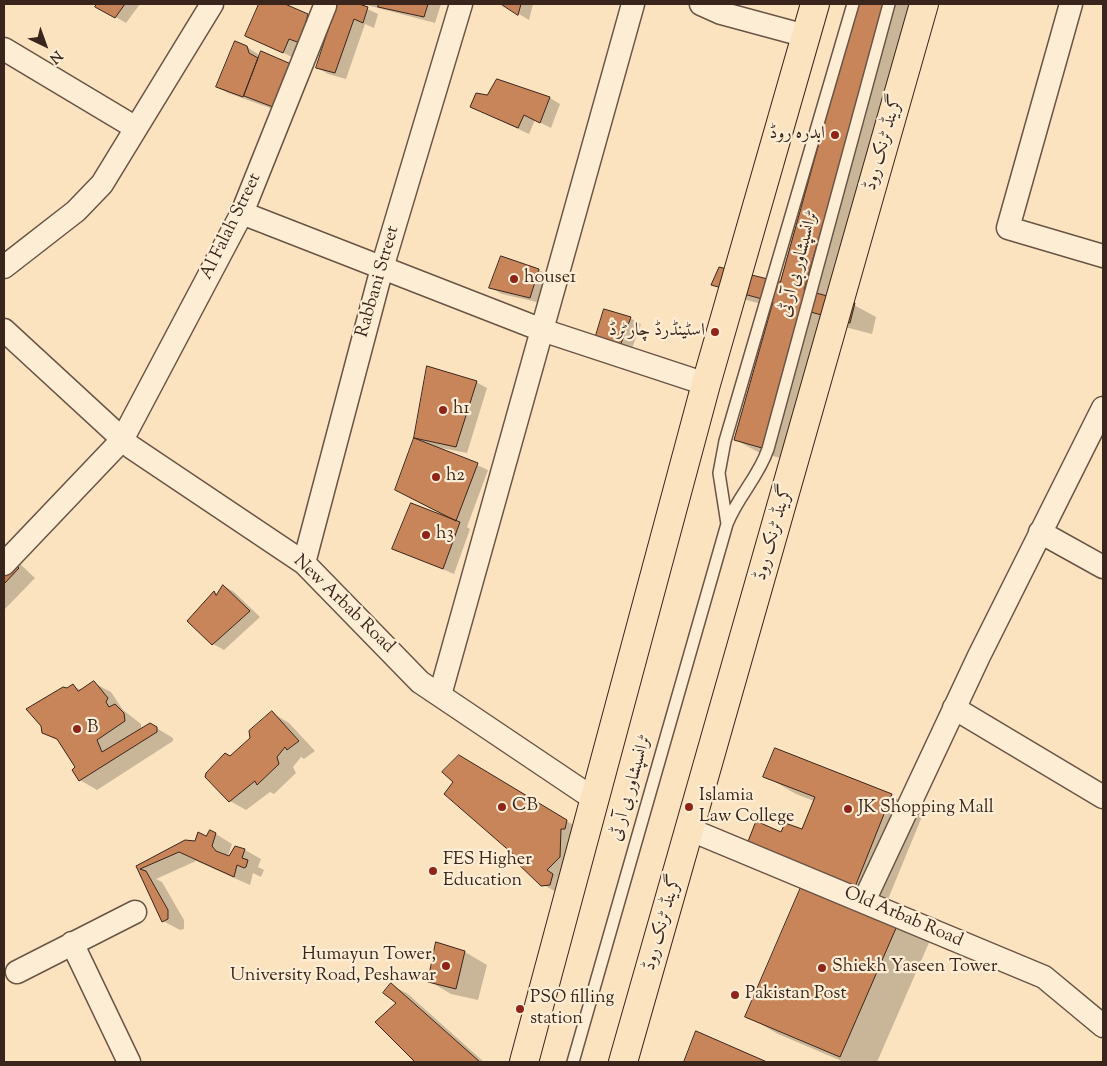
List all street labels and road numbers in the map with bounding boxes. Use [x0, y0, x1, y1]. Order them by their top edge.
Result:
street label: گرینڈ ٹرنک روڈ [861, 93, 909, 193]
street label: Al Falah Street [197, 170, 267, 284]
street label: ٹرانسپشاور بی آر ٹی [775, 208, 825, 320]
street label: Rabbani Street [353, 224, 405, 340]
street label: گرینڈ ٹرنک روڈ [751, 483, 799, 583]
street label: New Arbab Road [288, 551, 398, 659]
street label: ٹرانسپشاور بی آر ٹی [606, 732, 658, 844]
street label: گرینڈ ٹرنک روڈ [640, 873, 688, 973]
street label: Old Arbab Road [840, 883, 966, 953]

